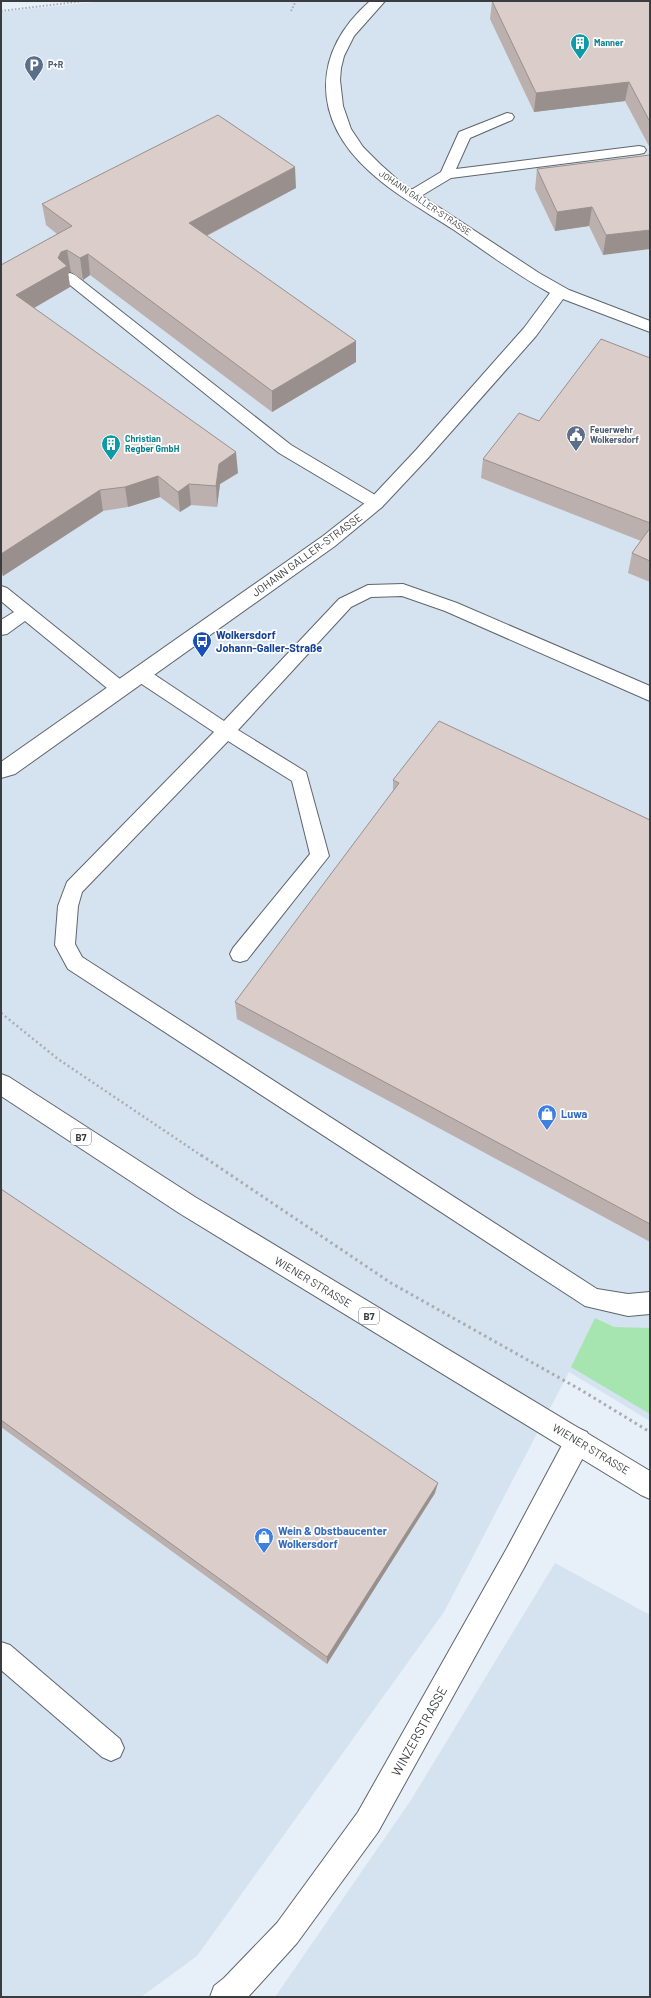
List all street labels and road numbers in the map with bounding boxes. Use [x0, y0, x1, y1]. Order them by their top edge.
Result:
street label: JOHANN GALLER-STRASSE [377, 168, 473, 238]
street label: JOHANN GALLER-STRASSE [249, 510, 365, 599]
road number: B7 [71, 1129, 91, 1145]
street label: WIENER STRASSE [272, 1253, 354, 1310]
road number: B7 [359, 1308, 379, 1324]
street label: WIENER STRASSE [550, 1420, 632, 1477]
street label: WINZERSTRASSE [388, 1683, 450, 1779]

